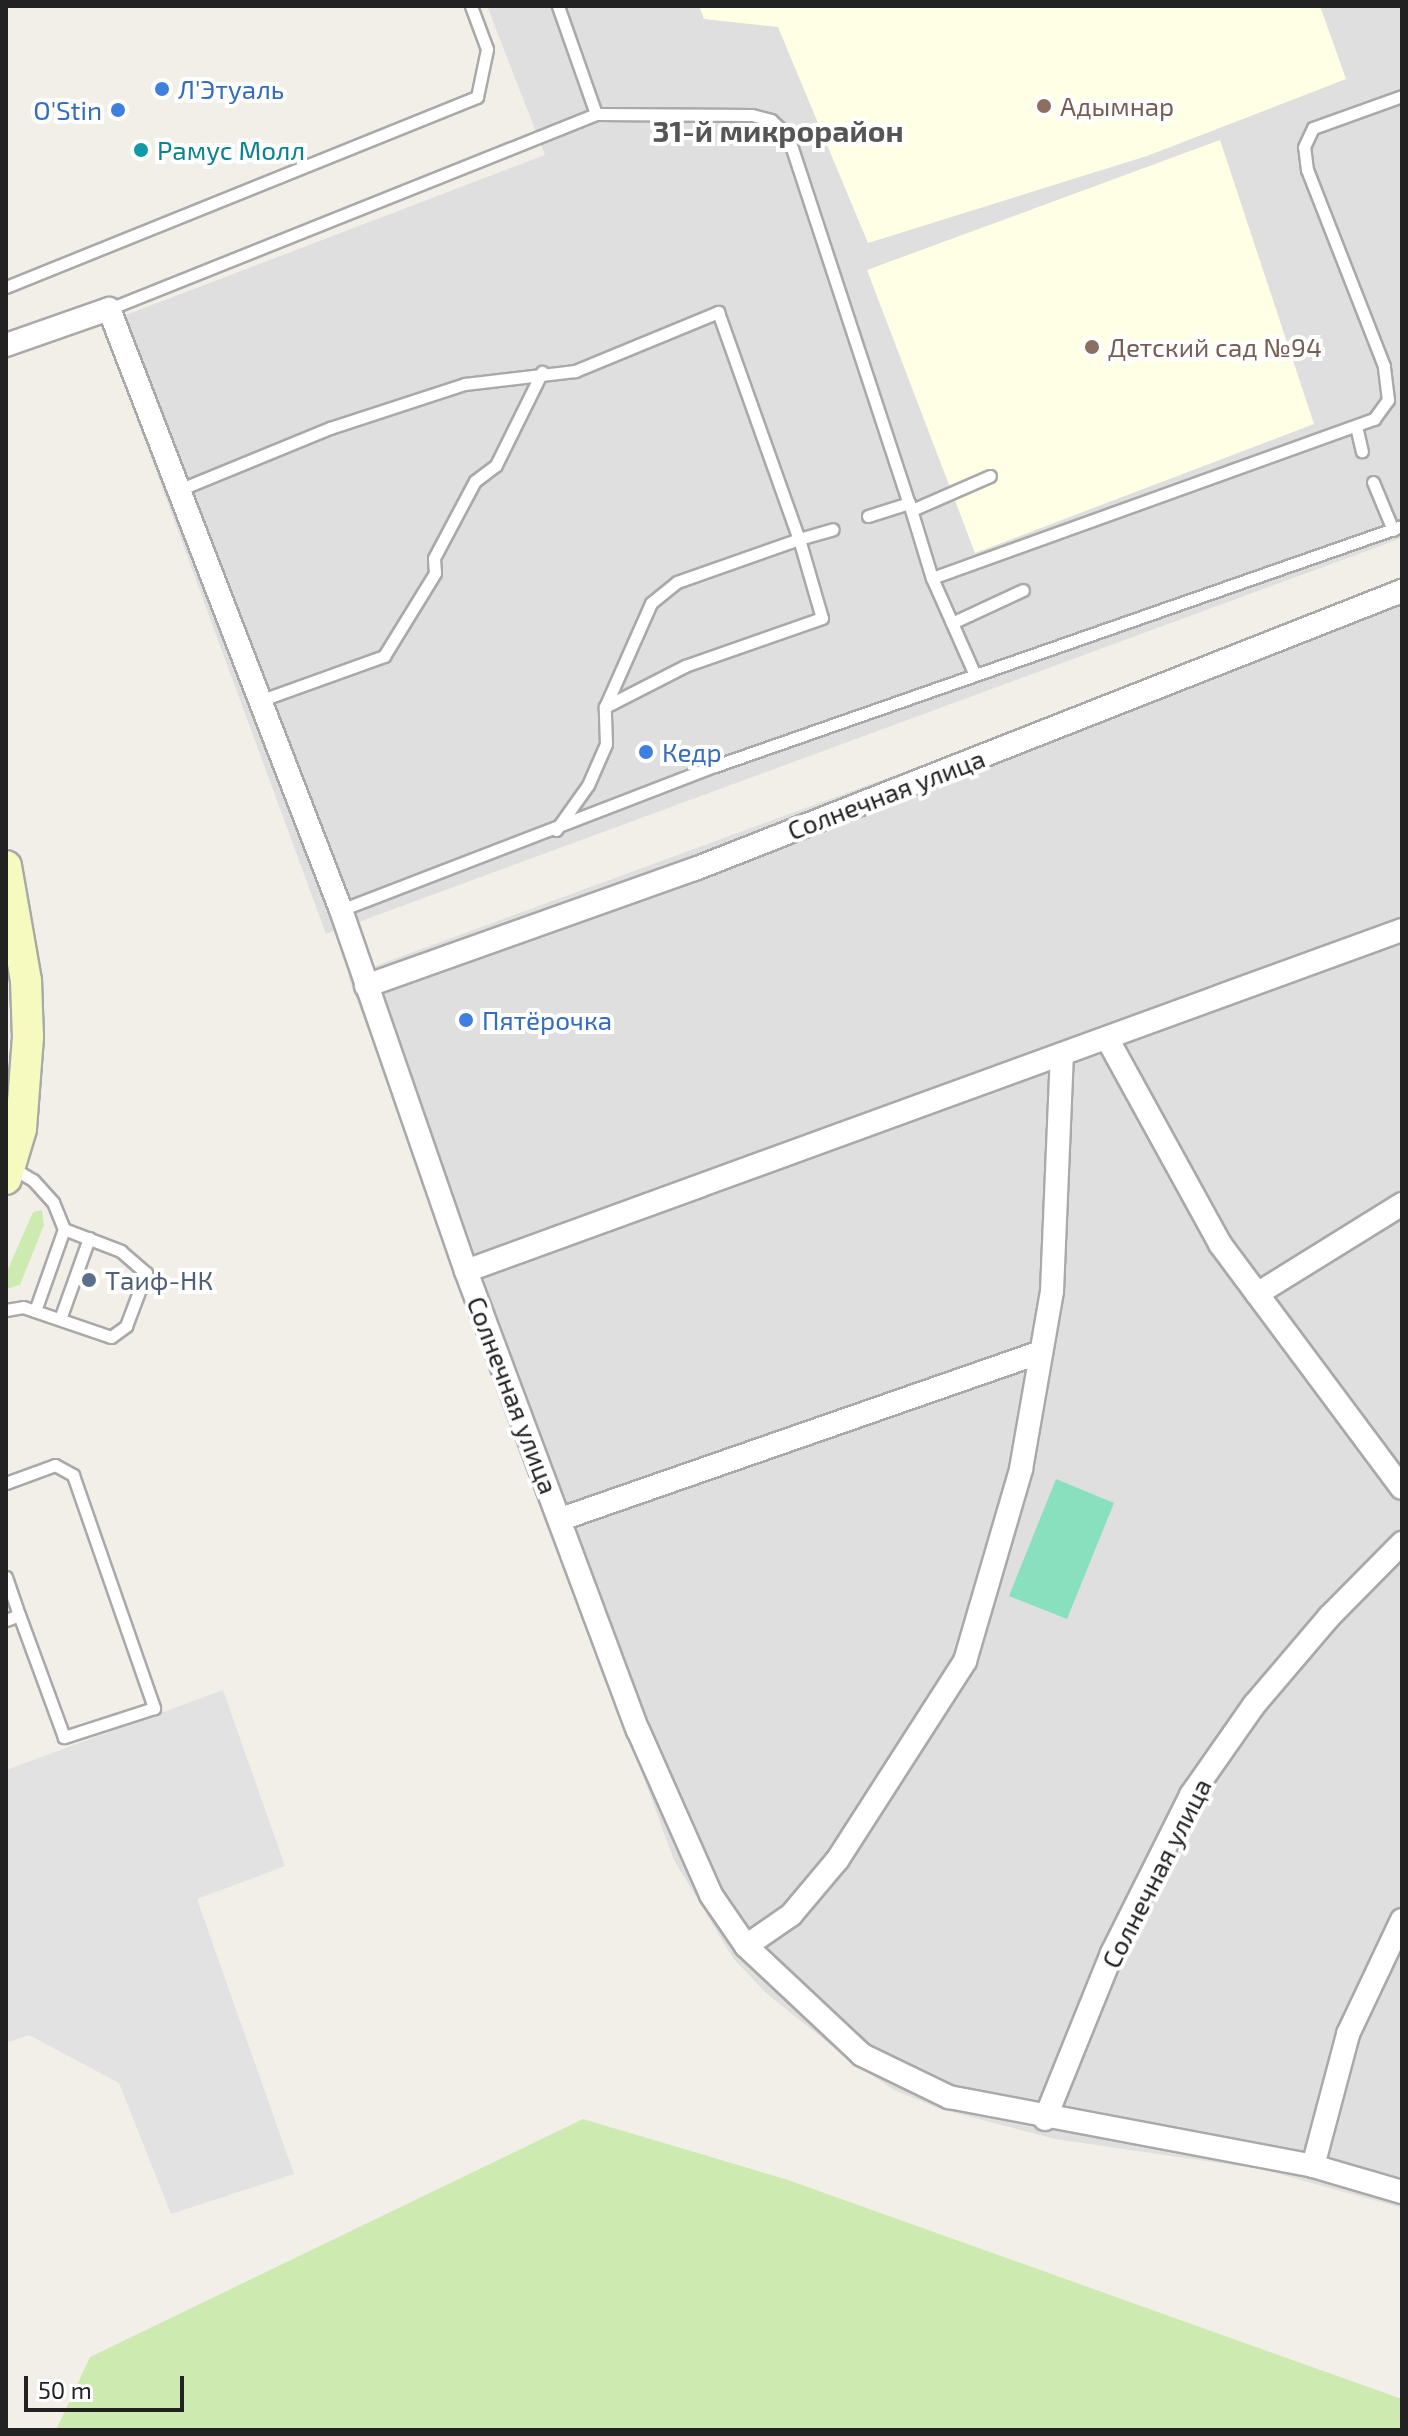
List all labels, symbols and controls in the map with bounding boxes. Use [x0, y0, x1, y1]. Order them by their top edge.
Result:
place label: Л'Этуаль [178, 73, 284, 105]
marker: Л'Этуаль [153, 80, 171, 98]
place label: Адымнар [1060, 90, 1174, 122]
place label: O'Stin [33, 94, 102, 126]
marker: Адымнар [1035, 97, 1053, 115]
marker: O'Stin [109, 101, 127, 119]
district label: 31-й микрорайон [652, 112, 904, 148]
place label: Рамус Молл [157, 134, 305, 166]
marker: Рамус Молл [132, 141, 150, 159]
place label: Детский сад №94 [1108, 331, 1322, 363]
marker: Детский сад №94 [1083, 338, 1101, 356]
place label: Кедр [662, 736, 722, 768]
street label: Солнечная улица [783, 742, 989, 846]
marker: Кедр [637, 743, 655, 761]
place label: Пятёрочка [482, 1004, 612, 1036]
marker: Пятёрочка [457, 1011, 475, 1029]
place label: Таиф-НК [105, 1264, 213, 1296]
marker: Таиф-НК [80, 1271, 98, 1289]
street label: Солнечная улица [461, 1292, 565, 1498]
street label: Солнечная улица [1095, 1773, 1217, 1973]
scale bar [28, 2360, 188, 2410]
text: 50 m [38, 2375, 92, 2404]

